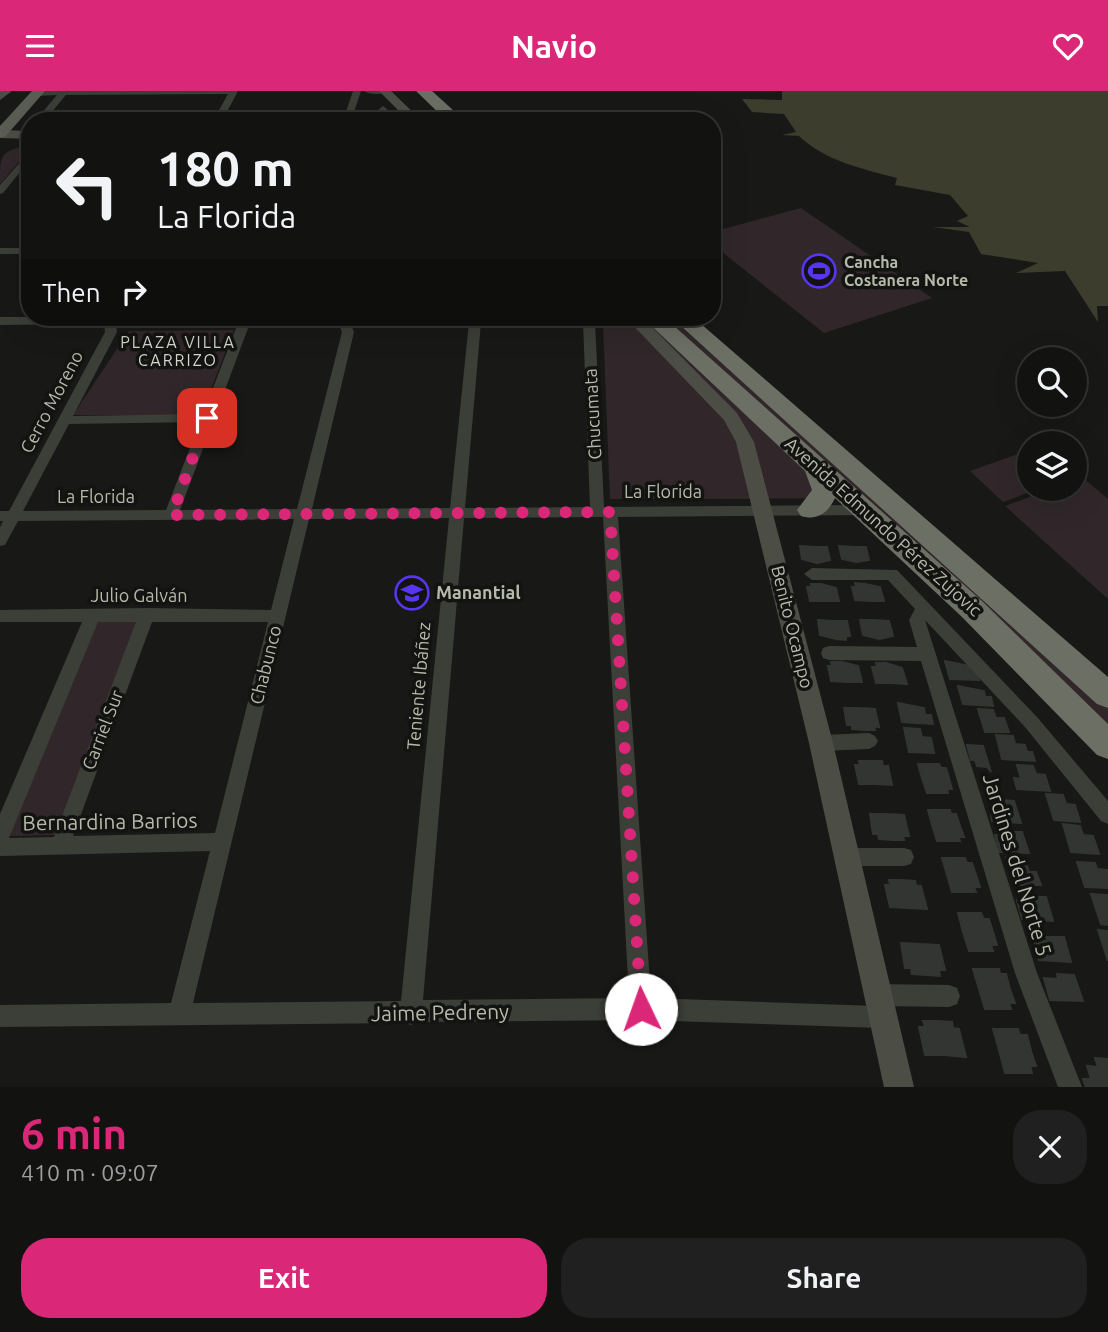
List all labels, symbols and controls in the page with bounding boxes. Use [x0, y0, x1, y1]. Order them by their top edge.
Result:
icon: menu [21, 27, 59, 65]
icon: heart [1049, 27, 1087, 65]
text: Navio [511, 28, 597, 64]
icon: left [42, 140, 133, 231]
text: 180 m [157, 140, 294, 195]
text: La Florida [157, 198, 296, 234]
sports icon: Cancha Costanera Norte [800, 252, 838, 290]
place label: Cancha Costanera Norte [844, 253, 968, 289]
icon: right [115, 273, 153, 311]
text: Then [42, 278, 101, 307]
district label: PLAZA VILLA CARRIZO [120, 333, 236, 369]
street label: Cerro Moreno [16, 347, 86, 456]
map controls [1017, 347, 1087, 501]
button: search [1017, 347, 1087, 417]
street label: Chucumata [580, 368, 604, 460]
pin [177, 388, 237, 448]
icon: arrive [188, 399, 226, 437]
button: layers [1017, 431, 1087, 501]
street label: Avenida Edmundo Pérez Zujovic [782, 433, 986, 620]
street label: La Florida [624, 481, 702, 501]
street label: La Florida [57, 486, 135, 506]
street label: Benito Ocampo [768, 563, 818, 690]
school or university icon: Manantial [393, 574, 431, 612]
place label: Manantial [436, 582, 521, 602]
street label: Julio Galván [90, 585, 188, 605]
street label: Teniente Ibáñez [402, 621, 434, 751]
street label: Chabunco [246, 623, 284, 706]
street label: Carriel Sur [78, 687, 126, 772]
street label: Jardines del Norte 5 [979, 770, 1057, 959]
street label: Bernardina Barrios [22, 807, 198, 835]
position arrow [604, 972, 678, 1046]
street label: Jaime Pedreny [371, 999, 509, 1025]
text: 6 min [21, 1110, 127, 1157]
button: close [1013, 1110, 1087, 1184]
text: 410 m · 09:07 [21, 1160, 159, 1185]
button: Exit [21, 1238, 547, 1318]
button: Share [561, 1238, 1087, 1318]

